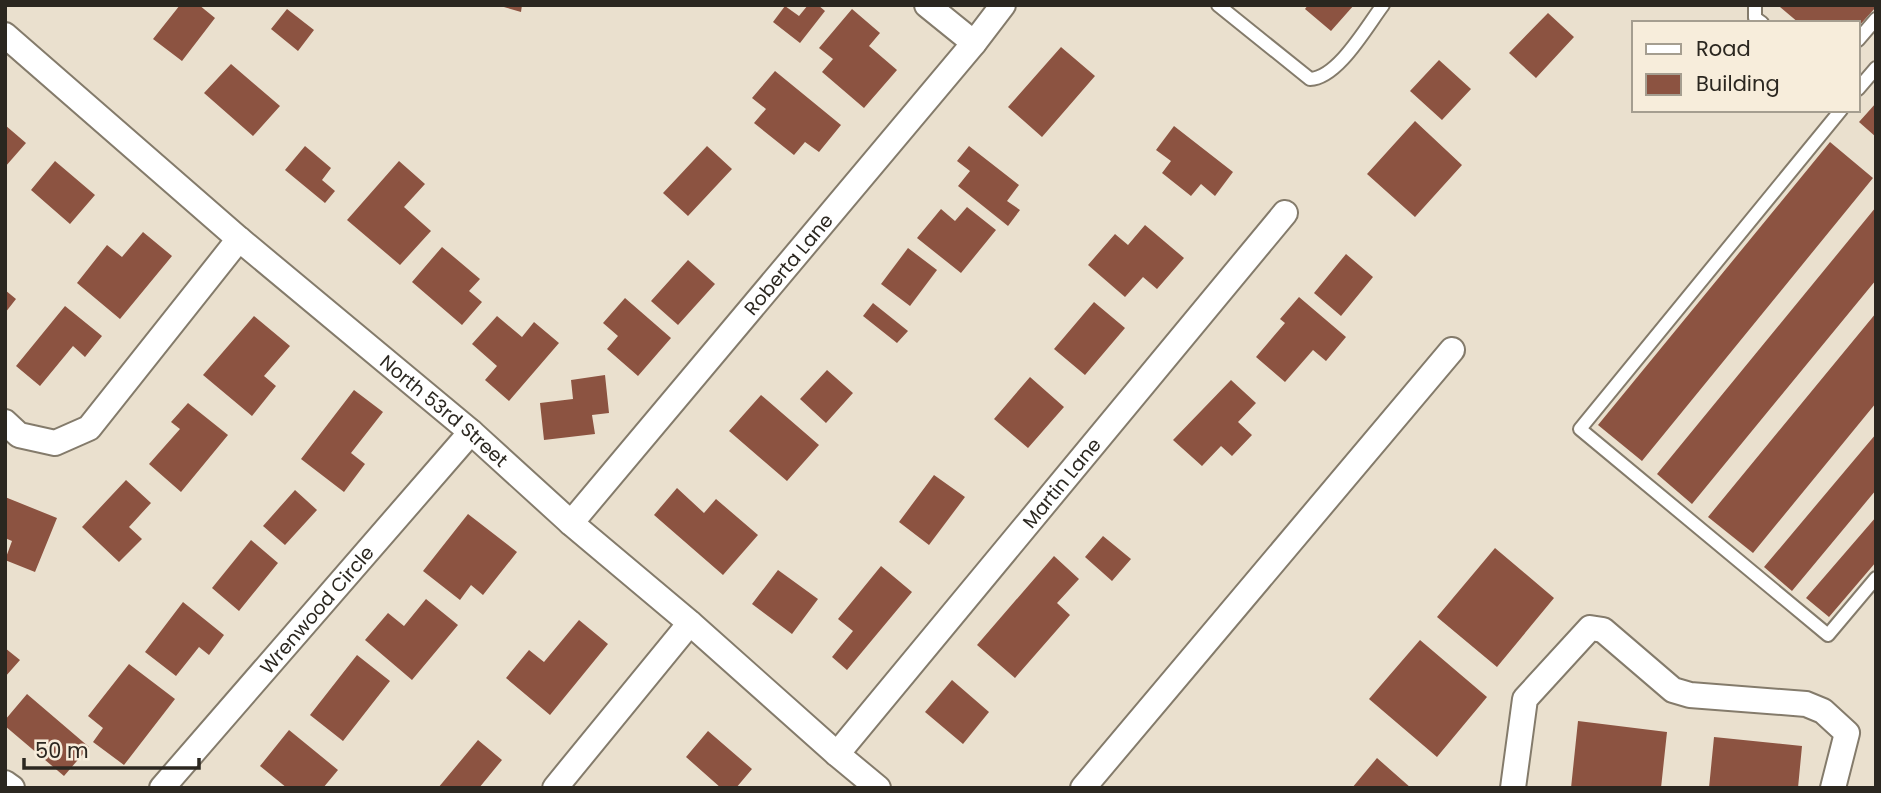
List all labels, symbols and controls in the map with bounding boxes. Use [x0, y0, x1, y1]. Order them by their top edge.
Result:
legend [1632, 21, 1860, 112]
text: Road [1696, 34, 1751, 63]
text: Building [1696, 69, 1780, 98]
street label: Roberta Lane [738, 207, 839, 321]
street label: North 53rd Street [374, 348, 514, 473]
street label: Martin Lane [1016, 432, 1107, 534]
street label: Wrenwood Circle [253, 540, 380, 680]
scale bar [24, 726, 200, 770]
text: 50 m [35, 736, 89, 765]

